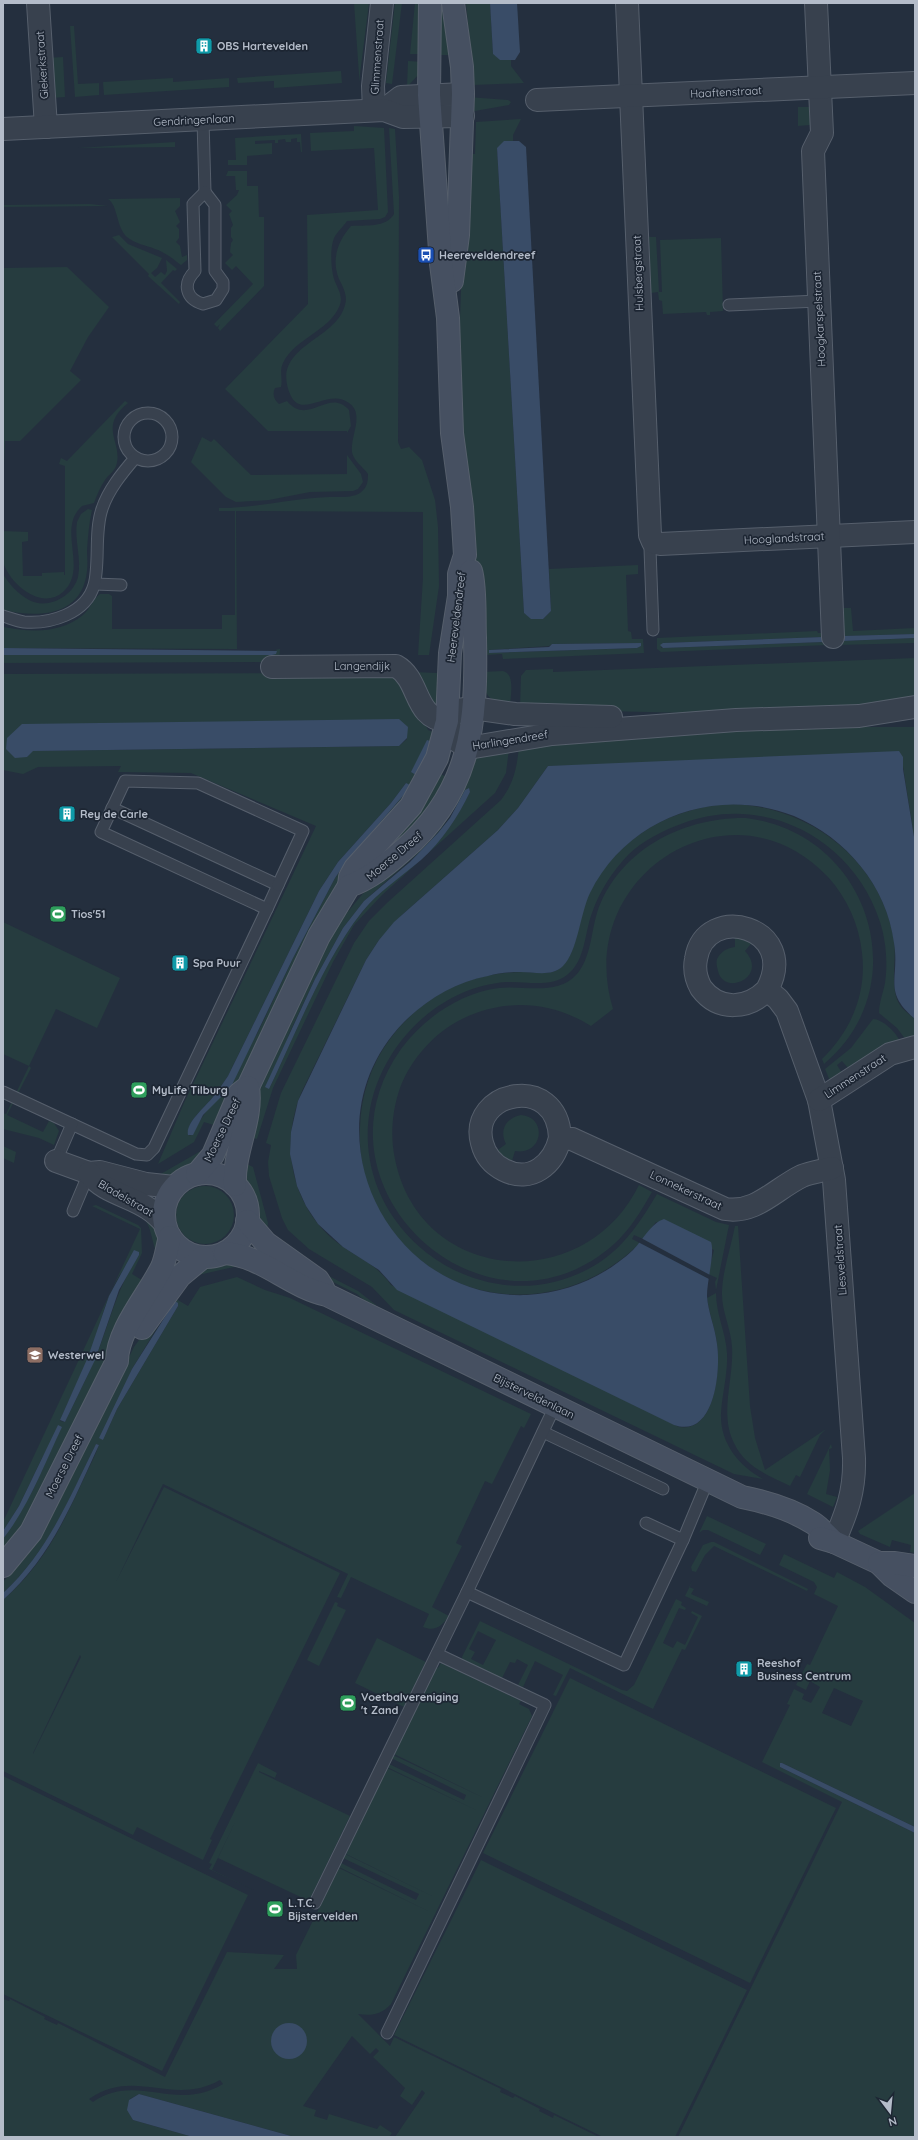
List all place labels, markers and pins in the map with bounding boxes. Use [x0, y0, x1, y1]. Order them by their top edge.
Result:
building icon: OBS Hartevelden [194, 36, 214, 56]
place label: OBS Hartevelden [217, 39, 308, 53]
bus stop icon: Heereveldendreef [416, 245, 436, 265]
place label: Heereveldendreef [439, 248, 536, 262]
building icon: Rey de Carle [57, 804, 77, 824]
place label: Rey de Carle [80, 807, 148, 821]
sports icon: Tios'51 [48, 904, 68, 924]
place label: Tios'51 [71, 907, 106, 921]
building icon: Spa Puur [170, 953, 190, 973]
place label: Spa Puur [193, 956, 241, 970]
sports icon: MyLife Tilburg [129, 1080, 149, 1100]
place label: MyLife Tilburg [152, 1083, 228, 1097]
school or university icon: Westerwel [25, 1345, 45, 1365]
place label: Westerwel [48, 1348, 104, 1362]
place label: Reeshof Business Centrum [757, 1656, 851, 1683]
building icon: Reeshof Business Centrum [734, 1659, 754, 1679]
place label: Voetbalvereniging 't Zand [361, 1690, 459, 1717]
sports icon: Voetbalvereniging 't Zand [338, 1693, 358, 1713]
place label: L.T.C. Bijstervelden [288, 1896, 358, 1923]
sports icon: L.T.C. Bijstervelden [265, 1899, 285, 1919]

